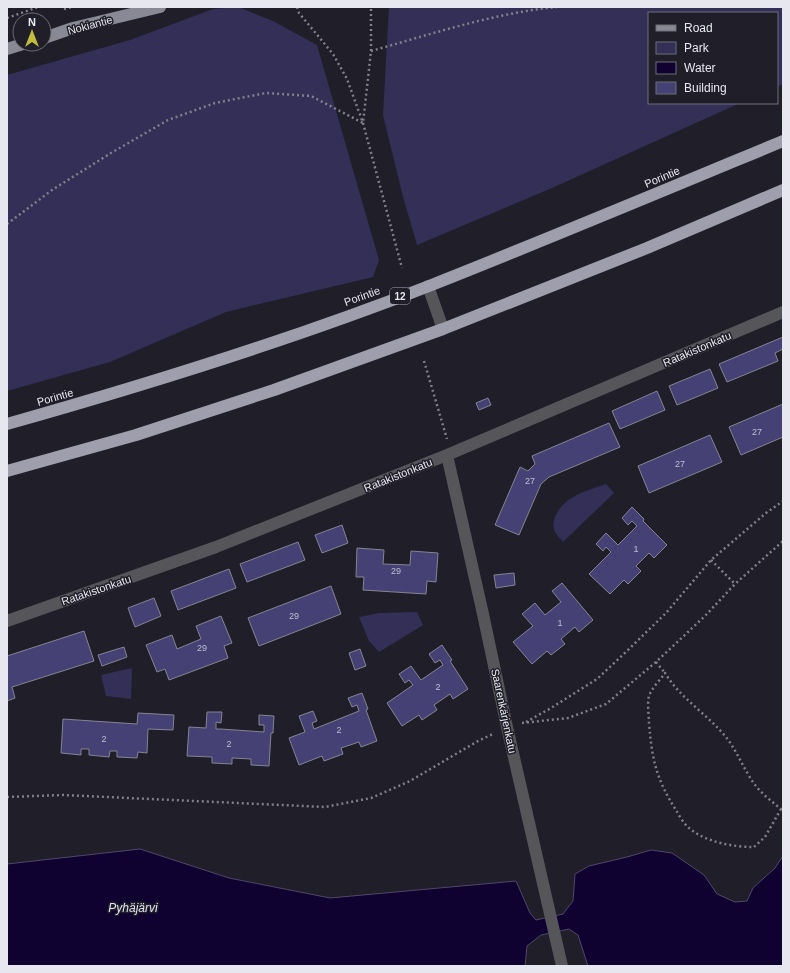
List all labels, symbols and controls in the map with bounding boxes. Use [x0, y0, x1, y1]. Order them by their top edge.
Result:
north arrow [12, 12, 52, 52]
legend [648, 12, 778, 104]
street label: Nokiantie [66, 13, 114, 37]
text: N [28, 16, 36, 28]
text: Road [684, 21, 713, 35]
text: Park [684, 41, 710, 55]
text: Water [684, 61, 716, 75]
text: Building [684, 81, 727, 95]
street label: Porintie [642, 164, 682, 190]
street label: Porintie [342, 284, 382, 308]
road number: 12 [390, 288, 410, 304]
street label: Ratakistonkatu [661, 329, 733, 369]
street label: Porintie [35, 386, 75, 408]
house number: 27 [752, 427, 762, 437]
street label: Ratakistonkatu [362, 456, 434, 494]
house number: 27 [675, 459, 685, 469]
house number: 27 [525, 476, 535, 486]
house number: 1 [633, 544, 639, 554]
house number: 29 [391, 566, 401, 576]
street label: Ratakistonkatu [60, 572, 132, 608]
house number: 29 [289, 611, 299, 621]
house number: 1 [557, 618, 563, 628]
house number: 29 [197, 643, 207, 653]
street label: Saarenkärjenkatu [489, 668, 519, 754]
house number: 2 [435, 682, 441, 692]
house number: 2 [336, 725, 342, 735]
house number: 2 [101, 734, 107, 744]
house number: 2 [226, 739, 232, 749]
water label: Pyhäjärvi [108, 901, 158, 915]

